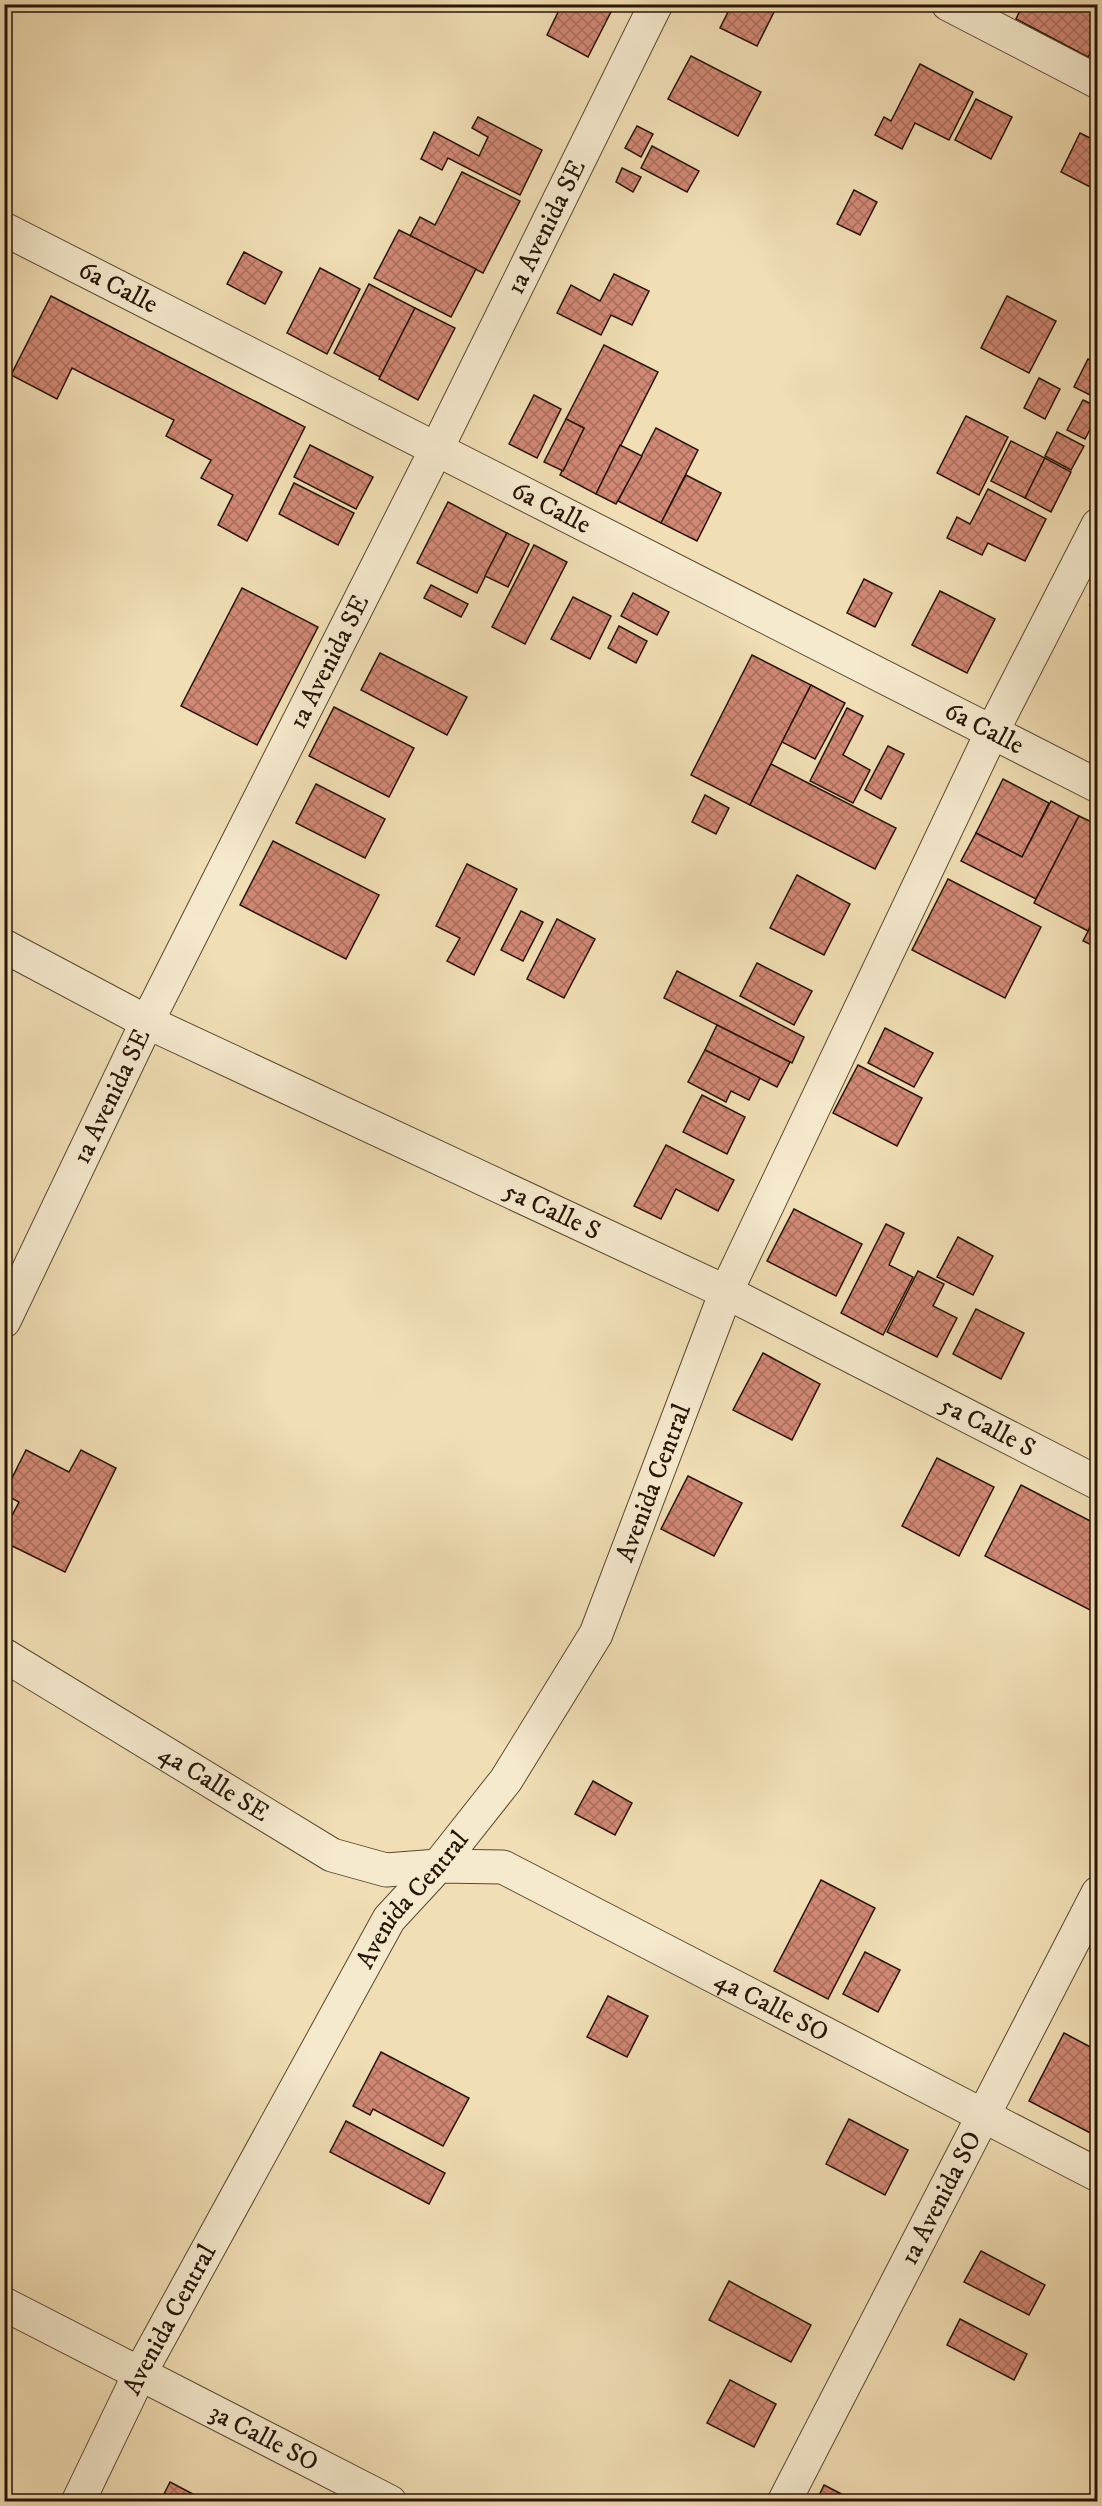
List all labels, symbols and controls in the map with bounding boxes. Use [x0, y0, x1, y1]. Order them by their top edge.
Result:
street label: 1a Avenida SE [499, 154, 593, 300]
street label: 6a Calle [73, 253, 163, 321]
street label: 6a Calle [506, 474, 596, 542]
street label: 1a Avenida SE [281, 589, 377, 735]
street label: 6a Calle [939, 694, 1030, 762]
street label: 1a Avenida SE [65, 1023, 158, 1170]
street label: 5a Calle S [498, 1174, 606, 1248]
street label: 5a Calle S [934, 1388, 1041, 1465]
street label: Avenida Central [608, 1399, 699, 1566]
street label: 4a Calle SE [153, 1737, 276, 1829]
street label: Avenida Central [348, 1824, 476, 1974]
street label: 4a Calle SO [709, 1963, 834, 2049]
street label: 1a Avenida SO [893, 2125, 989, 2271]
street label: Avenida Central [115, 2239, 224, 2400]
street label: 3a Calle SO [204, 2396, 324, 2479]

